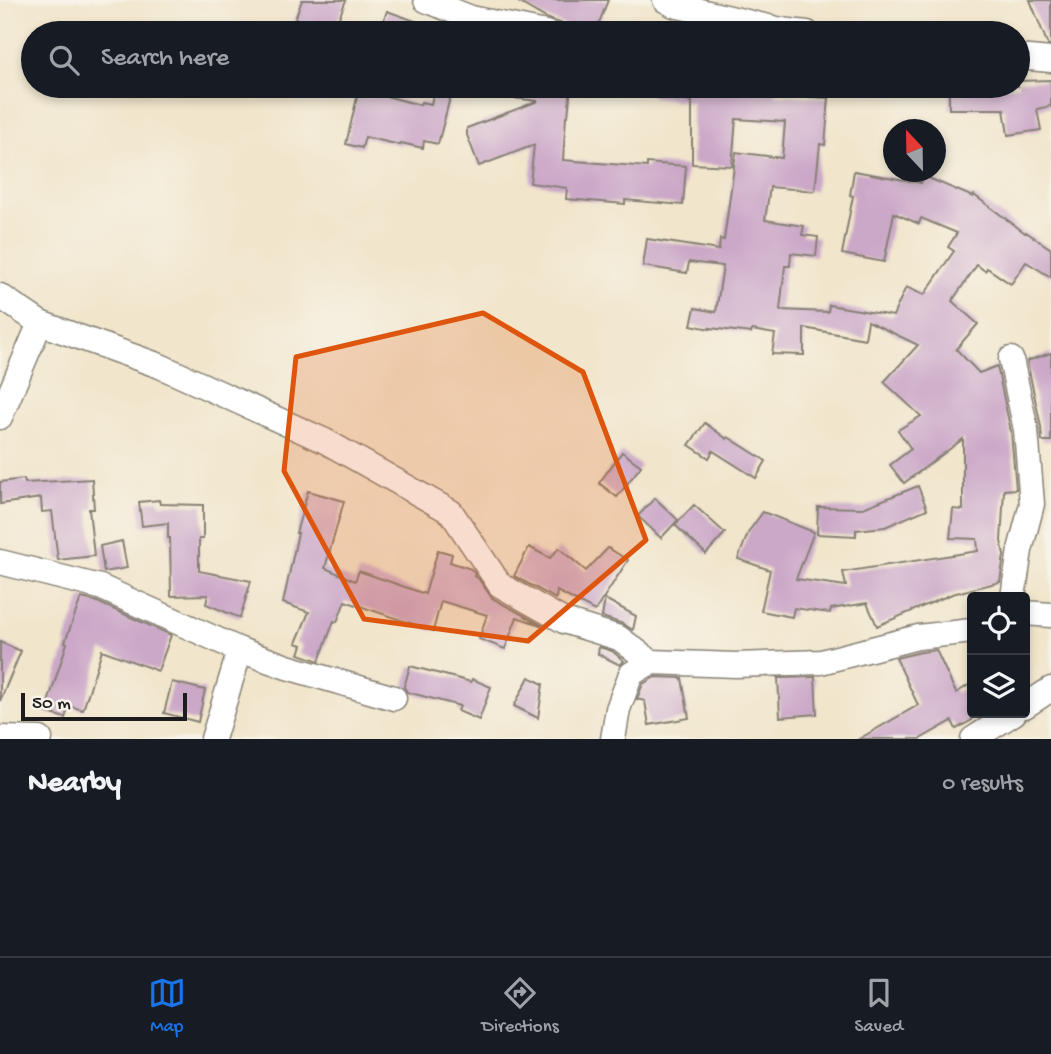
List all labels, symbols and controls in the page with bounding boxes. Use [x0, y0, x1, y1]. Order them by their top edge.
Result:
search box [21, 21, 1030, 98]
icon: search [45, 41, 83, 79]
text: Search here [101, 44, 229, 75]
north arrow [883, 119, 946, 182]
map controls [967, 592, 1030, 718]
button: locate [967, 592, 1030, 655]
button: layers [967, 655, 1030, 718]
scale bar [21, 690, 187, 722]
text: 50 m [32, 693, 71, 716]
text: Nearby [28, 767, 121, 802]
text: 0 results [942, 771, 1023, 798]
tab: Map [148, 974, 186, 1039]
tab: Directions [482, 974, 559, 1039]
tab: Saved [854, 974, 903, 1039]

